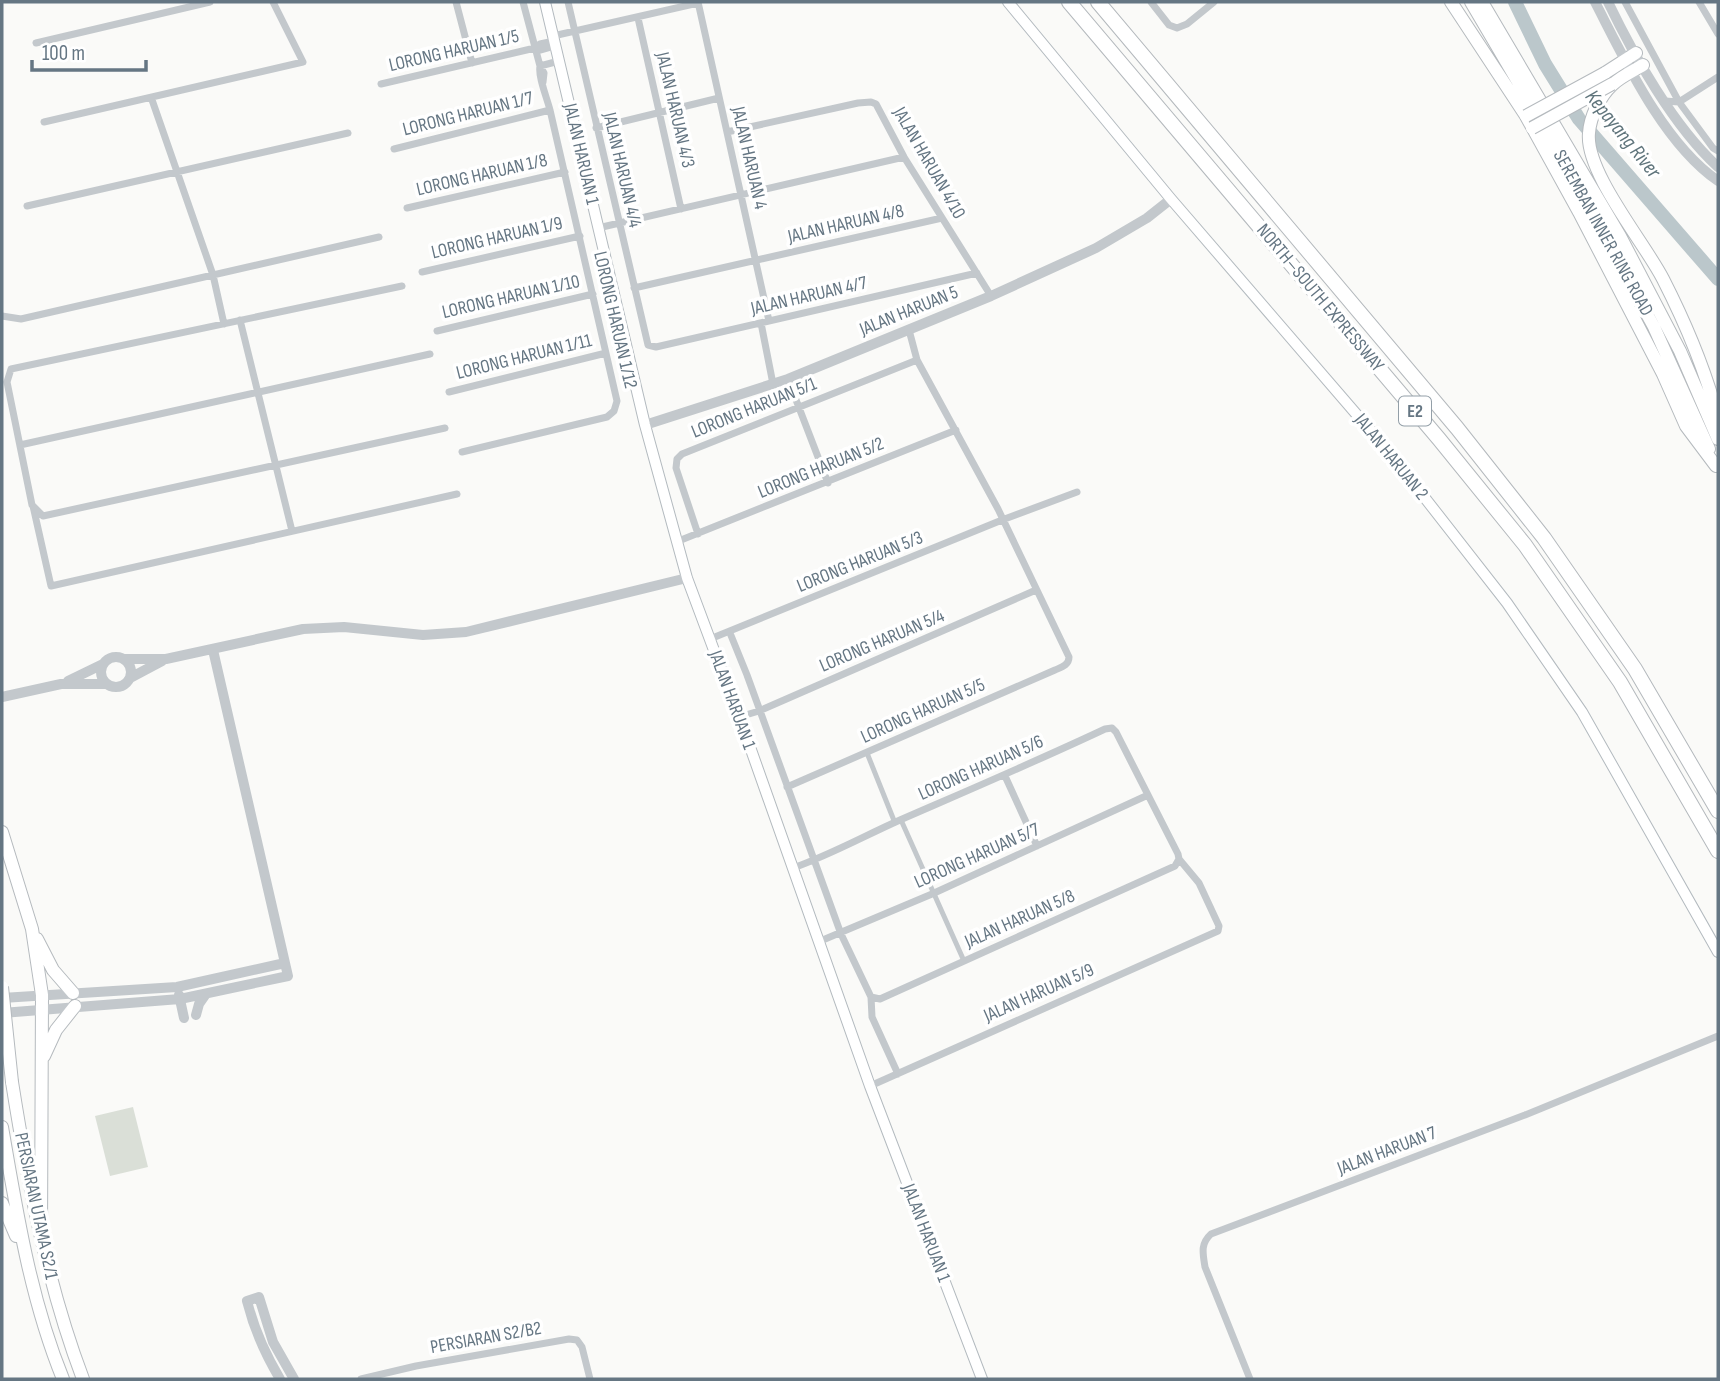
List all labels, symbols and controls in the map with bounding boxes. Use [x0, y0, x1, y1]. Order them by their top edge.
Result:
street label: LORONG HARUAN 1/5 [387, 25, 521, 77]
scale bar [32, 28, 145, 72]
text: 100 m [42, 41, 85, 66]
street label: JALAN HARUAN 4/3 [650, 49, 699, 170]
water label: Kepayang River [1580, 85, 1667, 184]
street label: LORONG HARUAN 1/7 [400, 87, 536, 141]
street label: JALAN HARUAN 1 [558, 100, 604, 207]
street label: JALAN HARUAN 4/10 [887, 102, 970, 223]
street label: JALAN HARUAN 4 [726, 103, 772, 212]
street label: JALAN HARUAN 4/4 [597, 109, 646, 230]
street label: SEREMBAN INNER RING ROAD [1548, 146, 1658, 320]
street label: LORONG HARUAN 1/8 [414, 149, 550, 201]
street label: JALAN HARUAN 4/8 [785, 199, 906, 249]
street label: LORONG HARUAN 1/9 [429, 212, 565, 264]
street label: NORTH–SOUTH EXPRESSWAY [1251, 219, 1389, 377]
street label: LORONG HARUAN 1/12 [588, 249, 642, 391]
street label: LORONG HARUAN 1/10 [440, 270, 582, 324]
street label: JALAN HARUAN 4/7 [748, 271, 870, 321]
street label: JALAN HARUAN 5 [855, 281, 962, 342]
street label: LORONG HARUAN 1/11 [454, 329, 594, 385]
street label: LORONG HARUAN 5/1 [688, 372, 820, 444]
road number: E2 [1399, 396, 1431, 426]
street label: JALAN HARUAN 2 [1349, 408, 1433, 505]
street label: LORONG HARUAN 5/2 [755, 432, 887, 504]
street label: LORONG HARUAN 5/3 [794, 526, 926, 598]
street label: LORONG HARUAN 5/4 [816, 604, 948, 678]
street label: JALAN HARUAN 1 [703, 647, 761, 753]
street label: LORONG HARUAN 5/5 [857, 673, 989, 749]
street label: LORONG HARUAN 5/6 [915, 730, 1047, 806]
street label: LORONG HARUAN 5/7 [911, 818, 1043, 894]
street label: JALAN HARUAN 5/8 [960, 884, 1079, 954]
street label: JALAN HARUAN 5/9 [979, 958, 1098, 1028]
street label: JALAN HARUAN 7 [1333, 1121, 1440, 1181]
street label: PERSIARAN UTAMA S2/1 [9, 1130, 63, 1282]
street label: JALAN HARUAN 1 [896, 1180, 955, 1286]
street label: PERSIARAN S2/B2 [429, 1317, 543, 1359]

